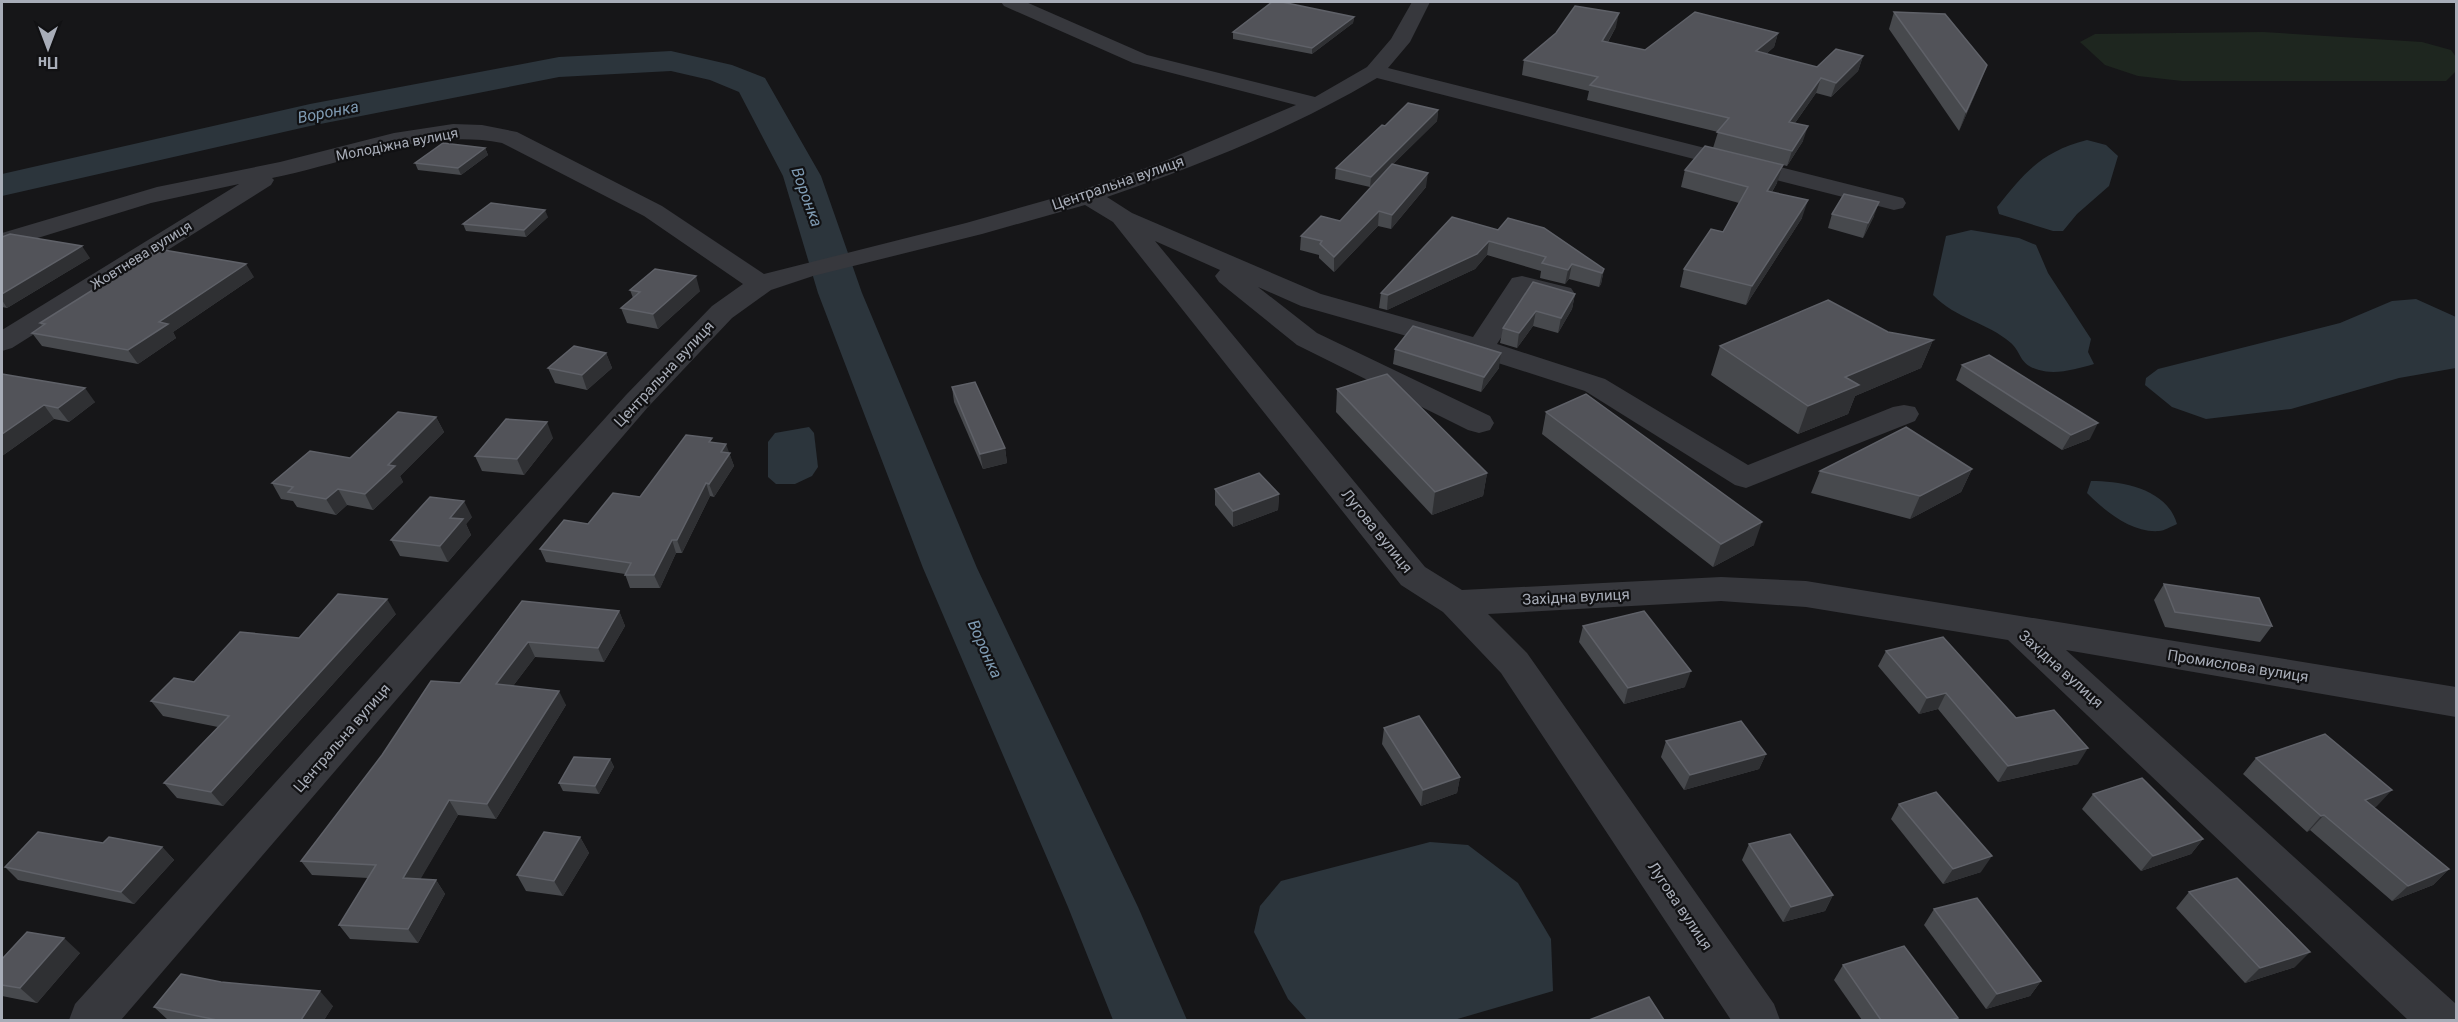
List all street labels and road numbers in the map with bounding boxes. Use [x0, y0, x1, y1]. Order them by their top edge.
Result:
street label: Молодіжна вулиця [335, 124, 459, 164]
street label: Центральна вулиця [1050, 152, 1186, 214]
street label: Жовтнева вулиця [87, 217, 195, 293]
street label: Центральна вулиця [610, 317, 718, 431]
street label: Лугова вулиця [1338, 485, 1416, 577]
street label: Західна вулиця [1522, 585, 1630, 609]
street label: Західна вулиця [2015, 626, 2107, 712]
street label: Промислова вулиця [2166, 646, 2310, 686]
street label: Центральна вулиця [290, 680, 394, 796]
street label: Лугова вулиця [1644, 858, 1716, 954]

